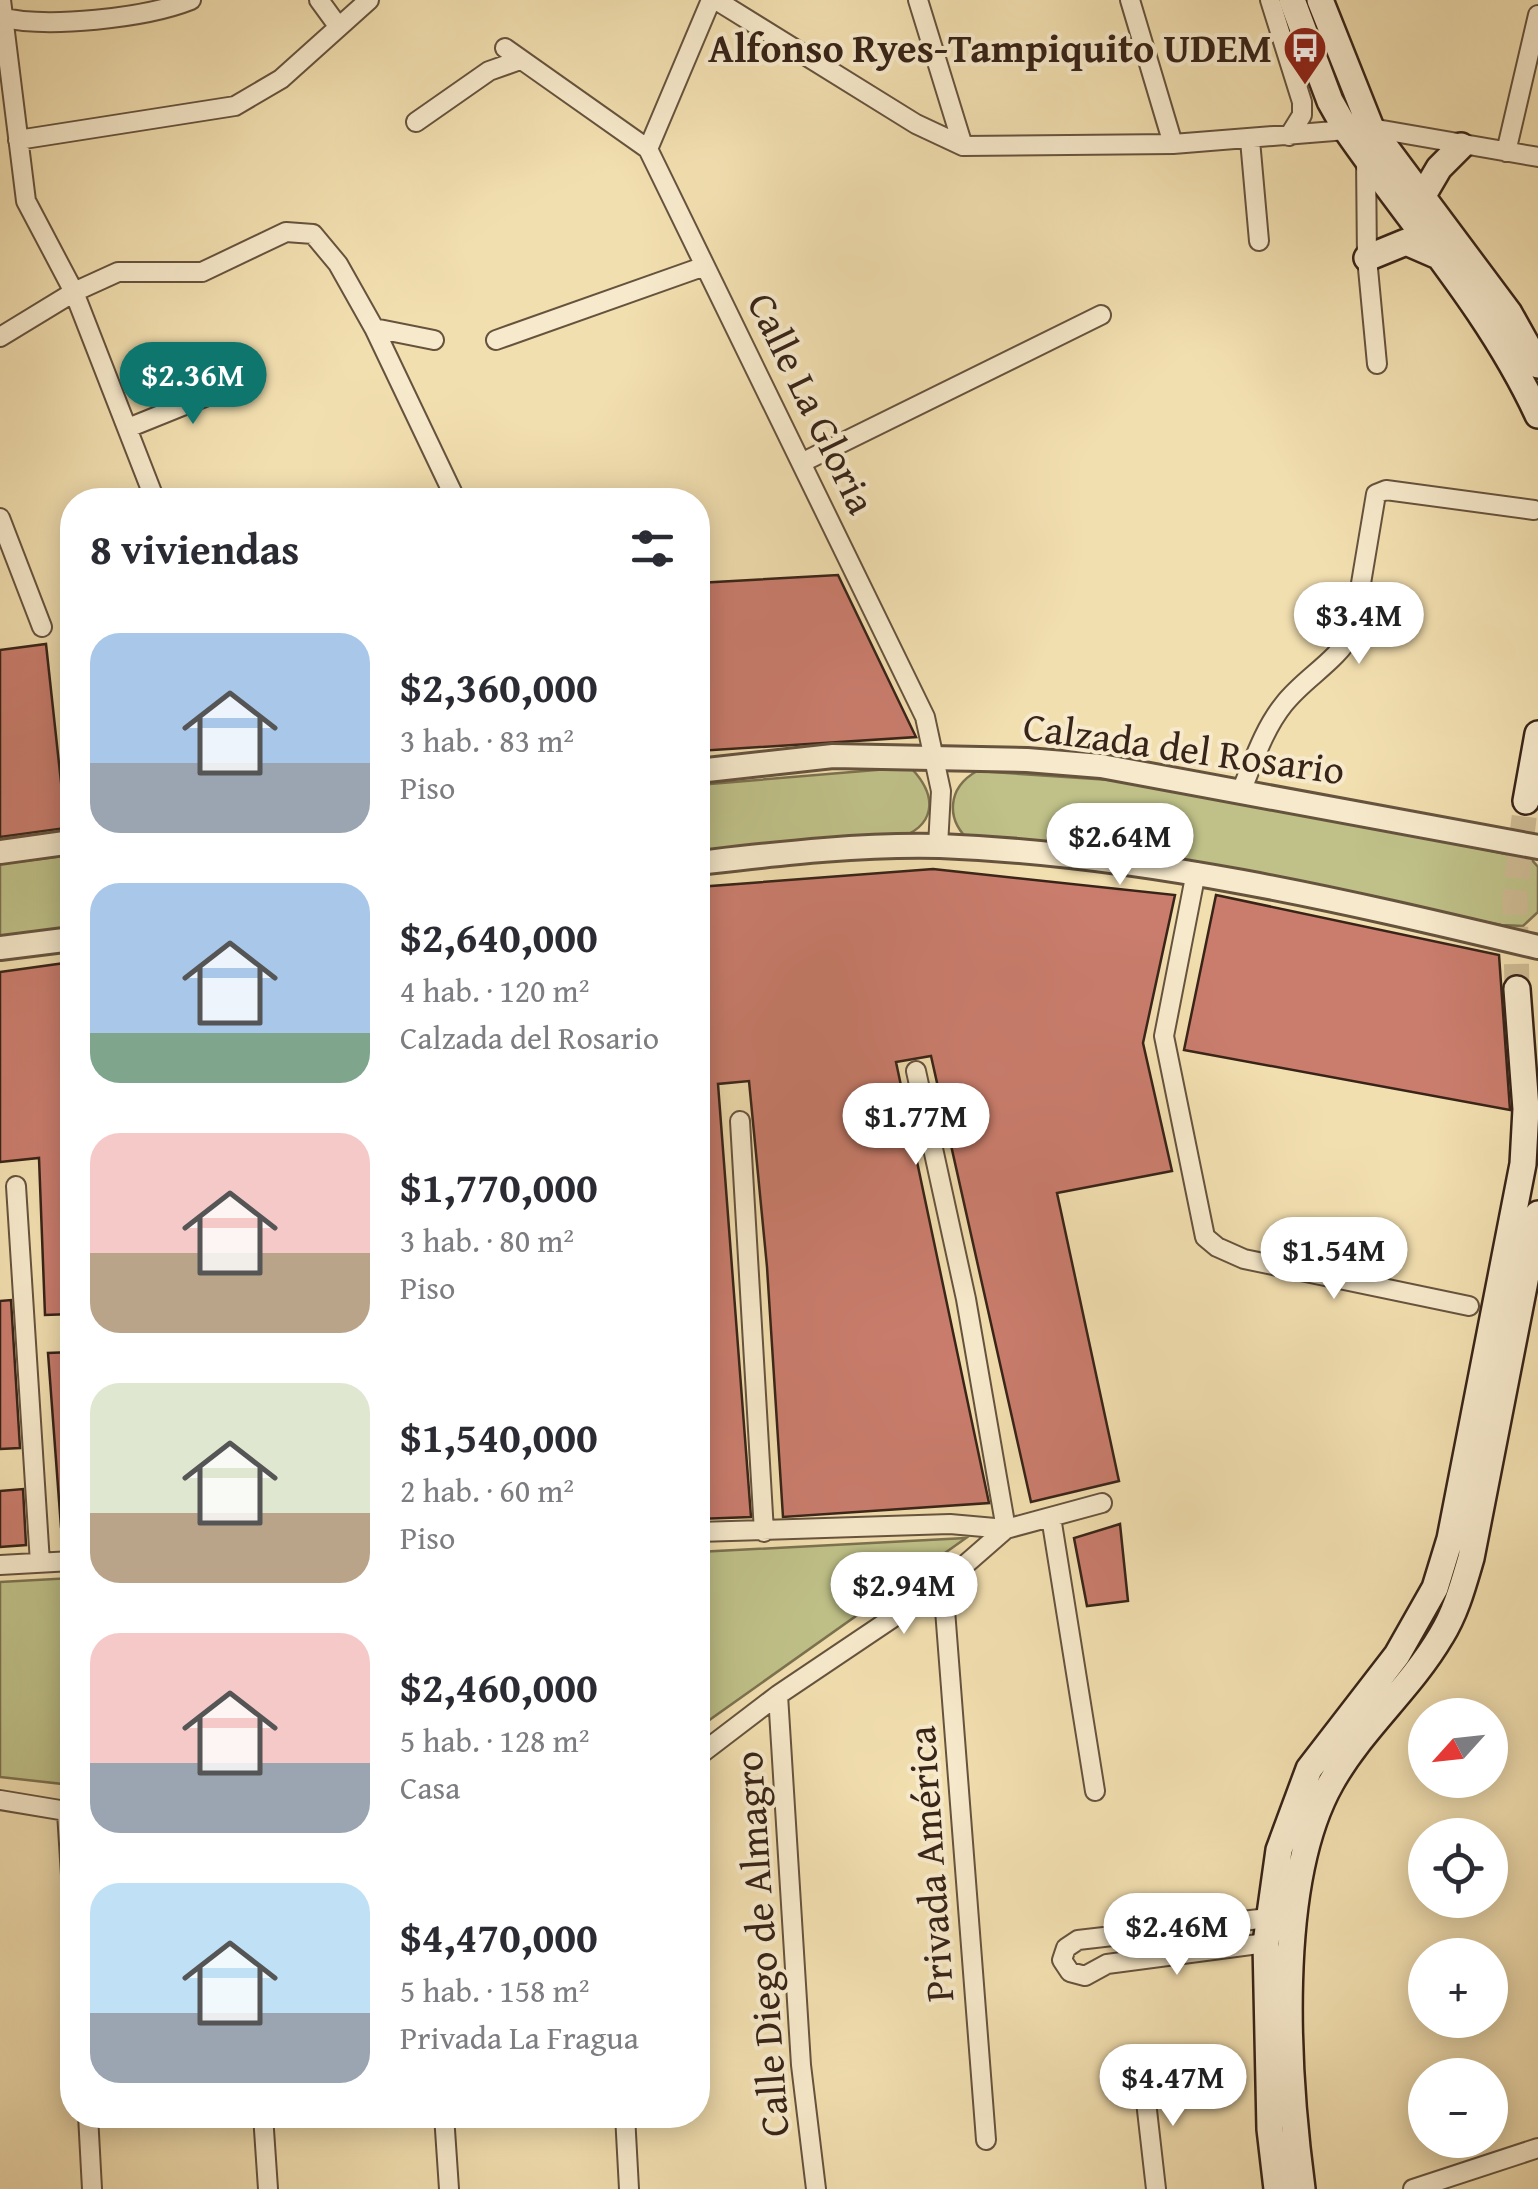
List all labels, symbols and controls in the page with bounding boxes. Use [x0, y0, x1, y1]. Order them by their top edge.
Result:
place label: Alfonso Ryes-Tampiquito UDEM [708, 18, 1272, 77]
bus stop icon: Alfonso Ryes-Tampiquito UDEM [1282, 25, 1328, 86]
street label: Calle La Gloria [733, 282, 892, 524]
pin: $2.36M [112, 342, 274, 427]
text: $2.36M [142, 351, 244, 398]
text: 8 viviendas [90, 518, 299, 579]
icon: filters [625, 521, 680, 576]
pin: $3.4M [1289, 582, 1429, 667]
text: $3.4M [1316, 591, 1402, 638]
text: $2,360,000 [400, 656, 598, 717]
icon: home [170, 673, 290, 793]
street label: Calzada del Rosario [1020, 696, 1349, 799]
text: 3 hab. · 83 m² [400, 717, 574, 764]
text: Piso [400, 764, 455, 811]
pin: $2.64M [1039, 803, 1201, 888]
text: $2.64M [1069, 812, 1171, 859]
text: $2,640,000 [400, 906, 598, 967]
icon: home [170, 923, 290, 1043]
text: 4 hab. · 120 m² [400, 967, 589, 1014]
text: Calzada del Rosario [400, 1014, 659, 1061]
pin: $1.77M [835, 1083, 997, 1168]
text: $1.77M [865, 1092, 967, 1139]
text: $1,770,000 [400, 1156, 598, 1217]
icon: home [170, 1173, 290, 1293]
text: 3 hab. · 80 m² [400, 1217, 574, 1264]
pin: $1.54M [1253, 1217, 1415, 1302]
text: $1.54M [1283, 1226, 1385, 1273]
text: Piso [400, 1264, 455, 1311]
text: $1,540,000 [400, 1406, 598, 1467]
icon: home [170, 1423, 290, 1543]
text: 2 hab. · 60 m² [400, 1467, 574, 1514]
text: Piso [400, 1514, 455, 1561]
pin: $2.94M [823, 1552, 985, 1637]
text: $2.94M [853, 1561, 955, 1608]
text: $2,460,000 [400, 1656, 598, 1717]
icon: home [170, 1673, 290, 1793]
north arrow [1408, 1698, 1508, 1798]
map controls [1408, 1698, 1508, 2158]
text: 5 hab. · 128 m² [400, 1717, 589, 1764]
street label: Privada América [890, 1724, 969, 2004]
street label: Calle Diego de Almagro [718, 1749, 803, 2139]
text: Casa [400, 1764, 460, 1811]
button: locate [1408, 1818, 1508, 1918]
pin: $2.46M [1096, 1893, 1258, 1978]
text: $2.46M [1126, 1902, 1228, 1949]
text: $4,470,000 [400, 1906, 598, 1967]
icon: home [170, 1923, 290, 2043]
button: + [1408, 1938, 1508, 2038]
text: 5 hab. · 158 m² [400, 1967, 589, 2014]
text: Privada La Fragua [400, 2014, 639, 2061]
pin: $4.47M [1092, 2044, 1254, 2129]
text: $4.47M [1122, 2053, 1224, 2100]
button: − [1408, 2058, 1508, 2158]

